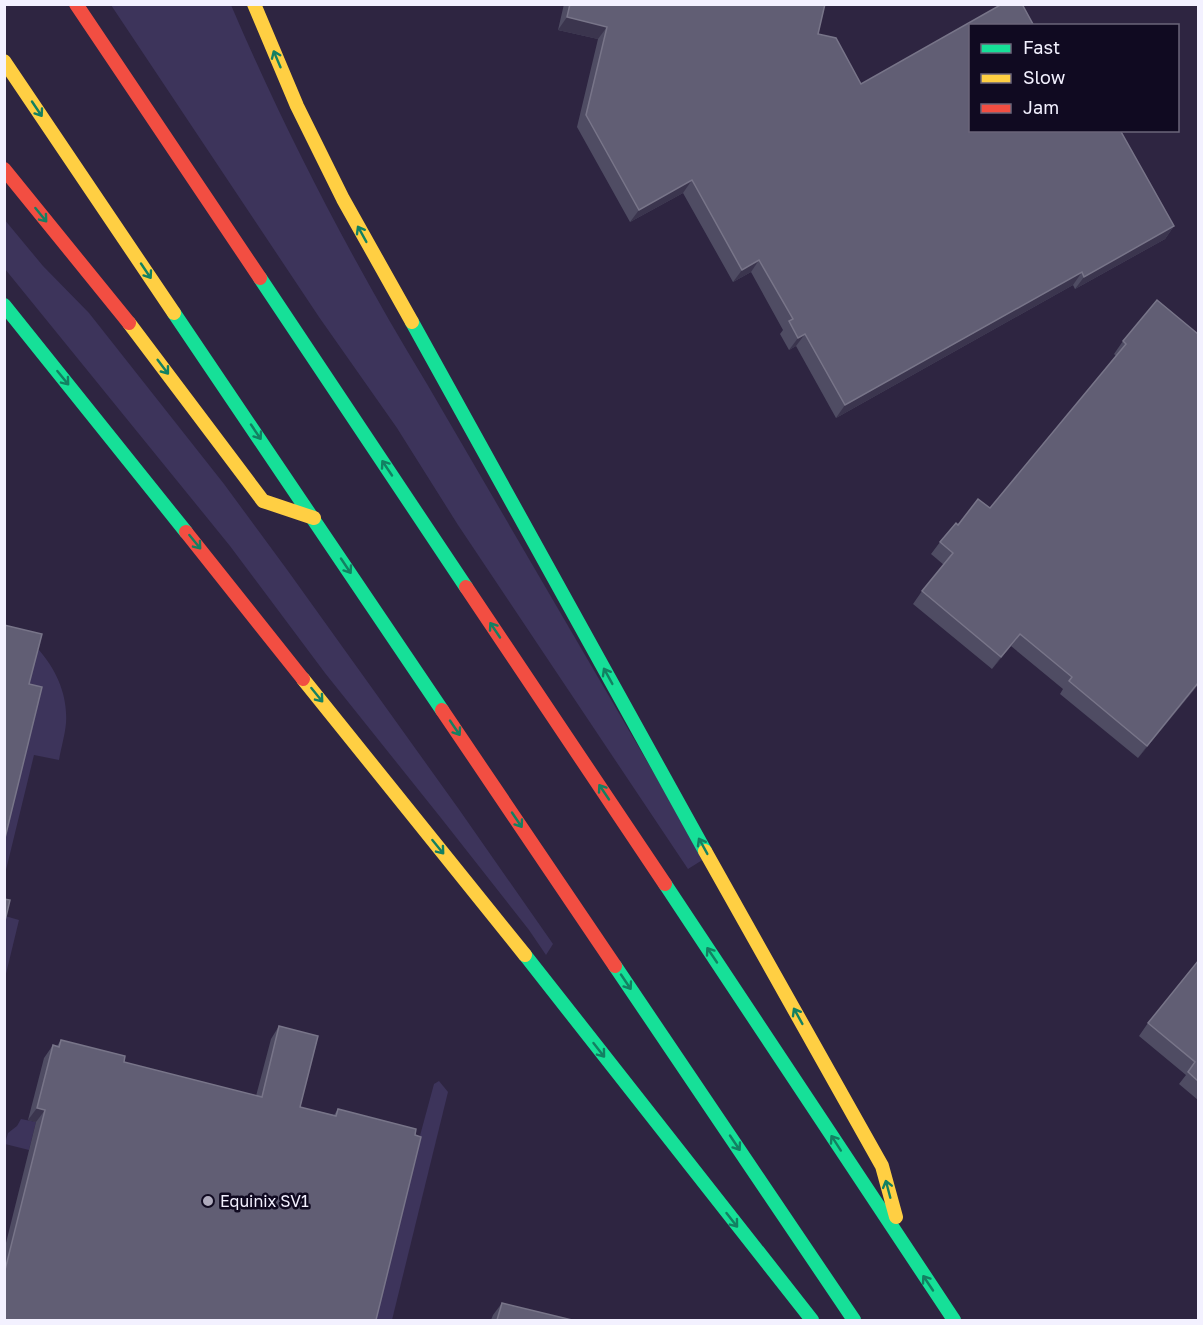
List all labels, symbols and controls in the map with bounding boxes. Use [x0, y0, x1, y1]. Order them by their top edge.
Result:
legend [969, 24, 1179, 132]
text: Fast [1023, 36, 1060, 58]
one-way arrow [271, 50, 282, 68]
text: Slow [1023, 66, 1066, 88]
text: Jam [1023, 96, 1059, 118]
one-way arrow [31, 100, 43, 117]
one-way arrow [35, 206, 48, 222]
one-way arrow [356, 226, 368, 243]
one-way arrow [140, 262, 153, 279]
one-way arrow [156, 359, 169, 375]
one-way arrow [56, 369, 69, 385]
one-way arrow [250, 423, 262, 440]
one-way arrow [381, 460, 393, 477]
one-way arrow [189, 534, 202, 550]
one-way arrow [340, 558, 352, 574]
one-way arrow [489, 622, 502, 639]
one-way arrow [602, 667, 613, 685]
one-way arrow [310, 687, 323, 703]
one-way arrow [449, 719, 461, 736]
one-way arrow [598, 785, 610, 801]
one-way arrow [511, 811, 523, 827]
one-way arrow [697, 838, 709, 855]
one-way arrow [432, 839, 445, 855]
one-way arrow [706, 947, 718, 963]
one-way arrow [620, 973, 632, 989]
one-way arrow [792, 1008, 803, 1026]
one-way arrow [592, 1042, 605, 1058]
one-way arrow [729, 1135, 741, 1151]
one-way arrow [830, 1135, 843, 1152]
one-way arrow [882, 1179, 893, 1198]
place label: Equinix SV1 [220, 1191, 309, 1211]
marker: Equinix SV1 [201, 1194, 215, 1208]
one-way arrow [726, 1211, 739, 1227]
one-way arrow [922, 1275, 934, 1292]

